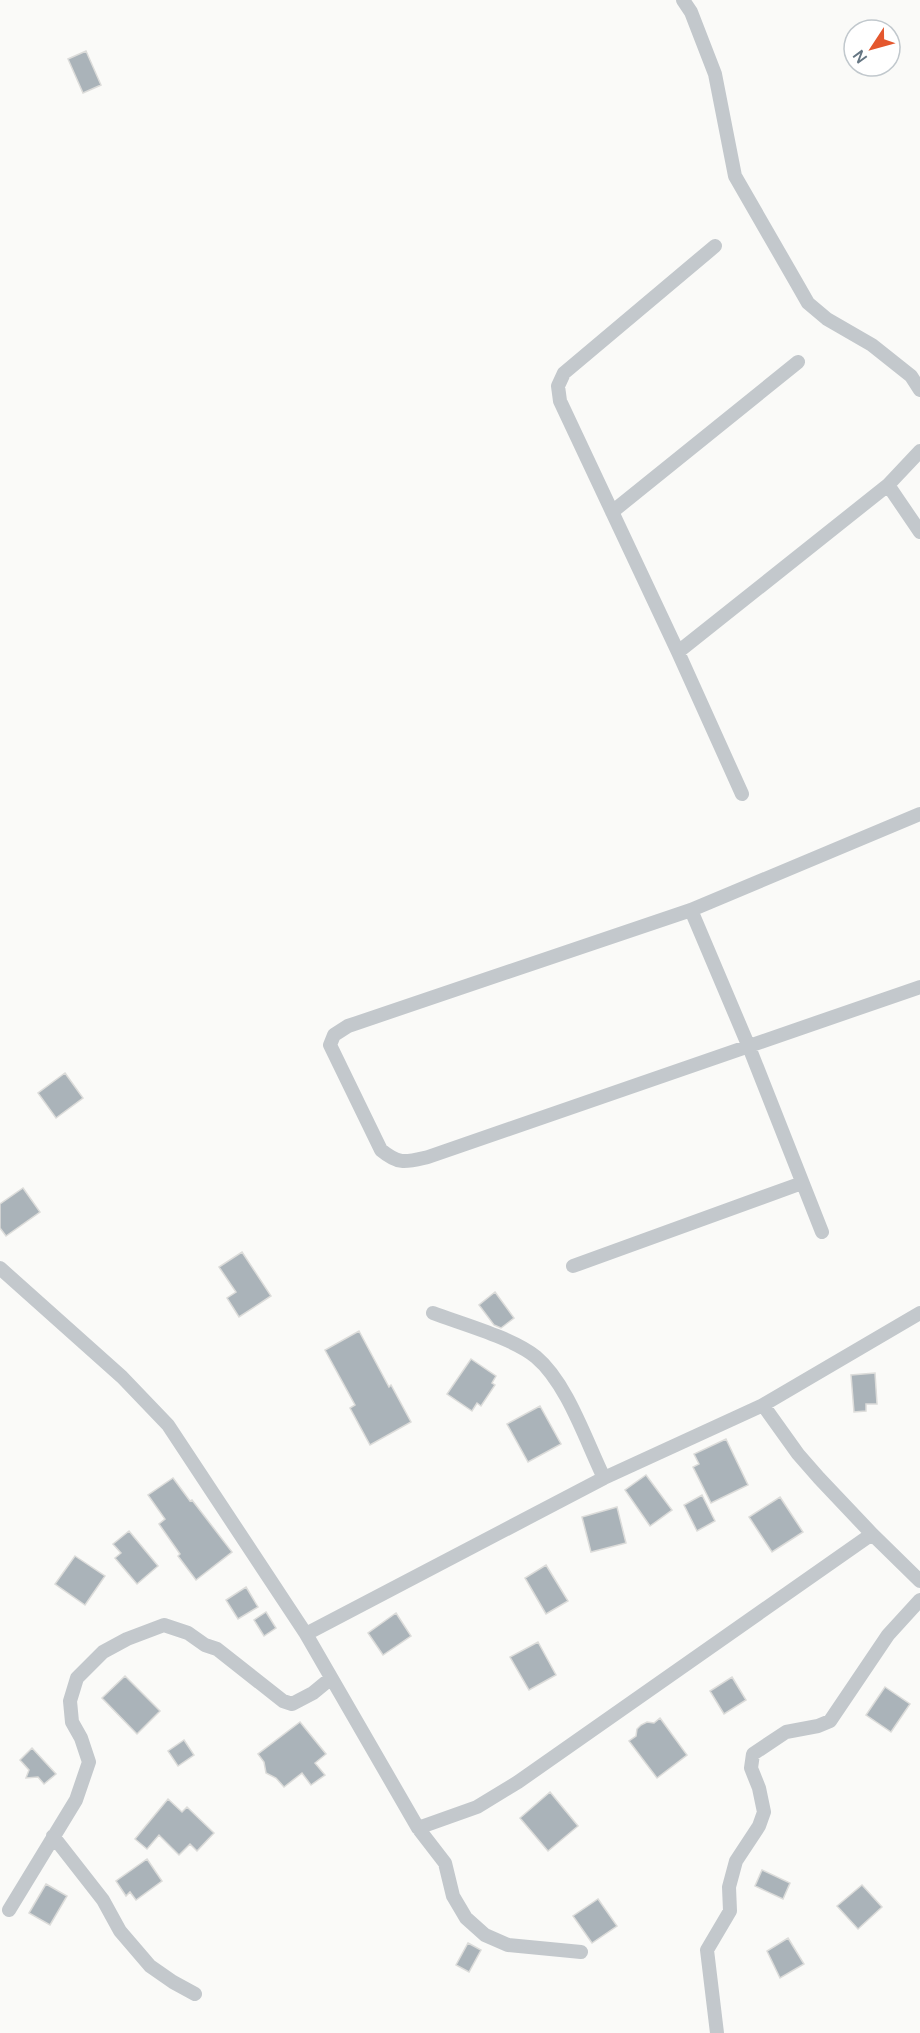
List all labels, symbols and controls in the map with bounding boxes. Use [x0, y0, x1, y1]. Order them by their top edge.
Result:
north arrow [842, 18, 902, 78]
text: N [848, 46, 872, 68]

